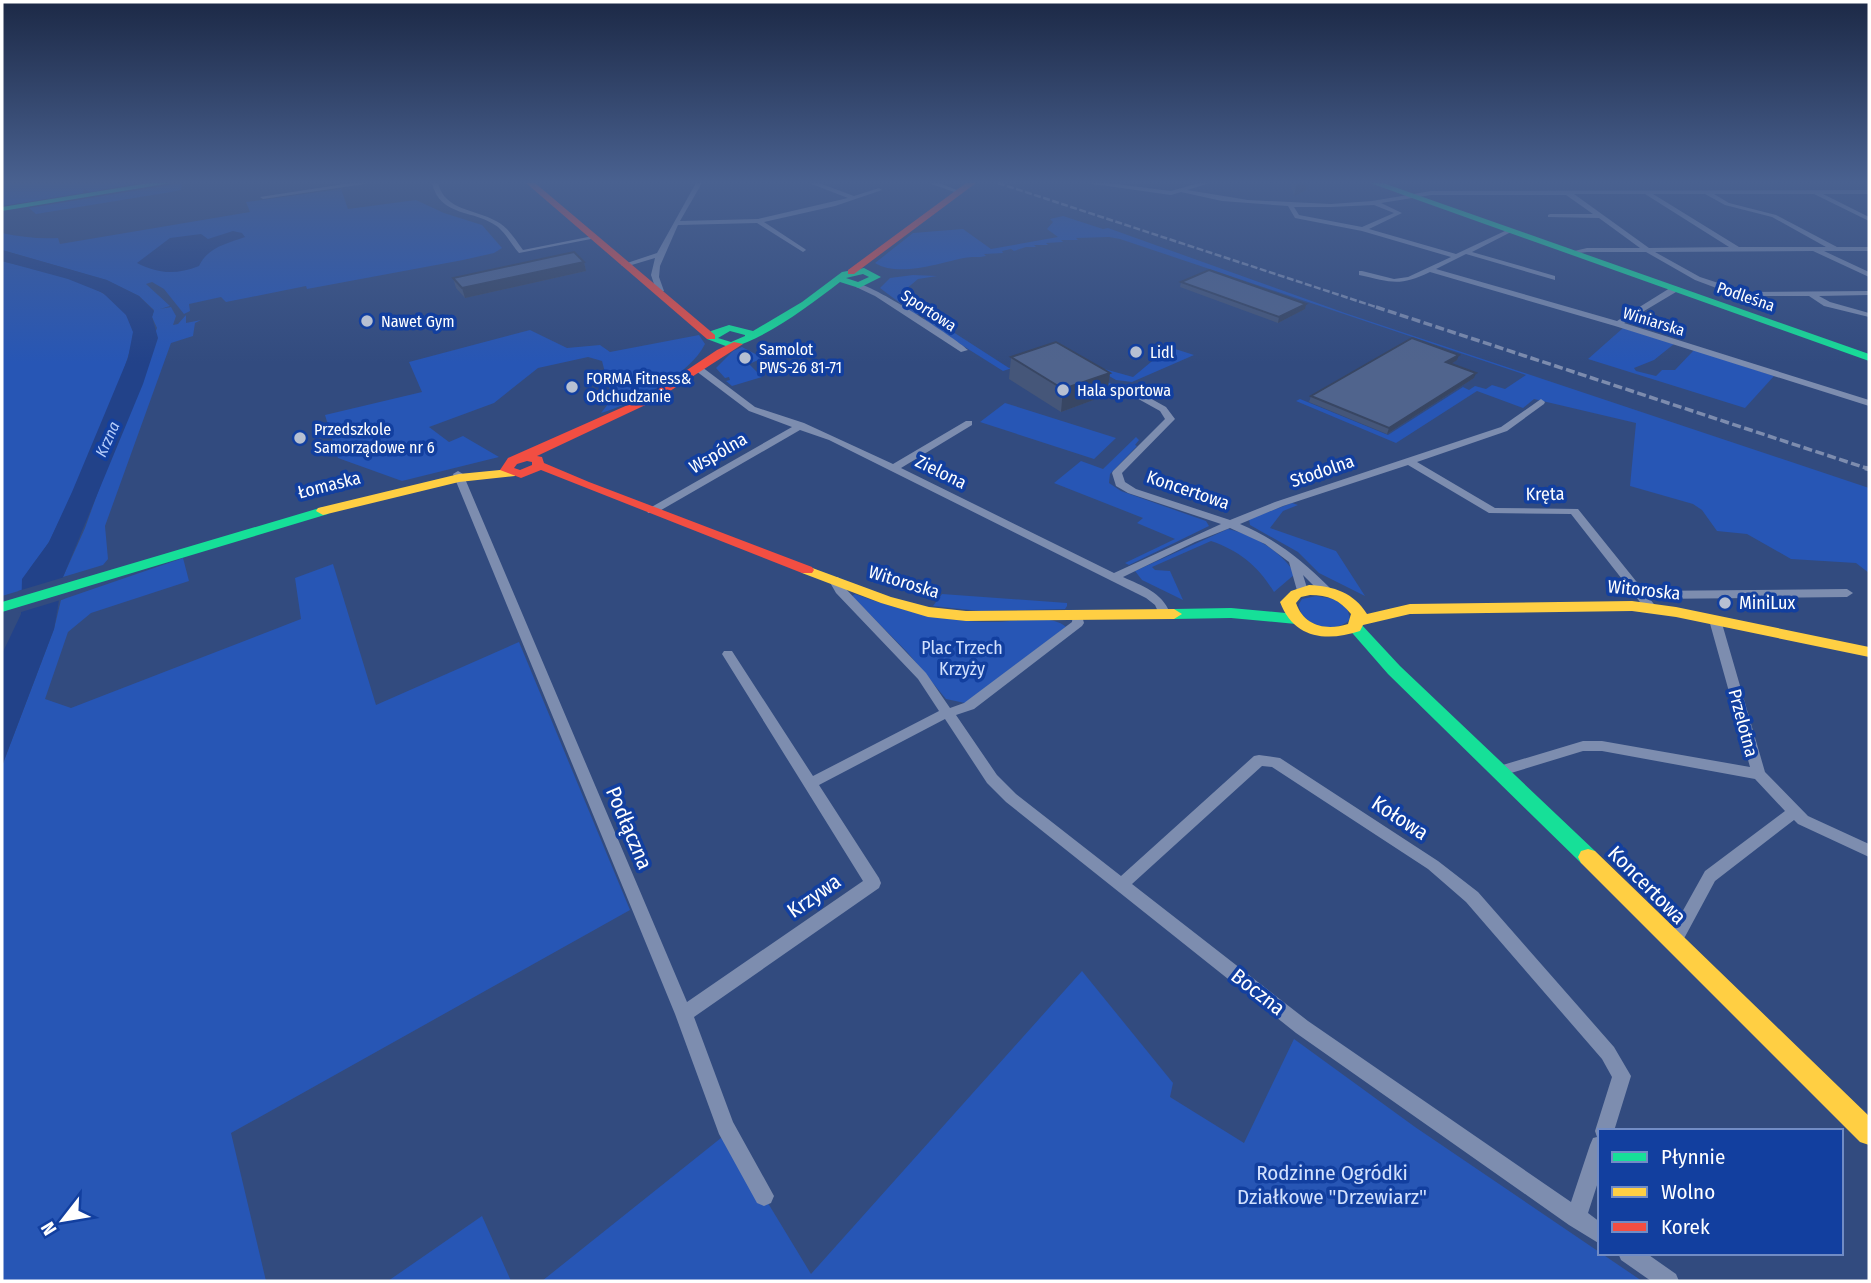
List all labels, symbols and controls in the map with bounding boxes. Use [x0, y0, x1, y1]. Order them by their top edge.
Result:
street label: Podleśna [1714, 278, 1777, 315]
street label: Sportowa [898, 286, 960, 335]
street label: Winiarska [1621, 303, 1687, 340]
place label: Nawet Gym [381, 312, 454, 331]
marker: Nawet Gym [359, 313, 375, 329]
place label: Samolot PWS-26 81-71 [759, 340, 842, 377]
place label: Lidl [1150, 343, 1174, 362]
marker: Lidl [1128, 344, 1144, 360]
marker: Samolot PWS-26 81-71 [737, 350, 753, 366]
place label: FORMA Fitness& Odchudzanie [586, 369, 692, 406]
marker: FORMA Fitness& Odchudzanie [564, 379, 580, 395]
place label: Hala sportowa [1077, 381, 1171, 400]
marker: Hala sportowa [1055, 382, 1071, 398]
water label: Krzna [91, 419, 124, 460]
place label: Przedszkole Samorządowe nr 6 [314, 420, 435, 458]
street label: Wspólna [685, 428, 751, 478]
marker: Przedszkole Samorządowe nr 6 [292, 430, 308, 446]
street label: Zielona [912, 450, 970, 494]
street label: Stodolna [1287, 450, 1357, 492]
street label: Łomaska [295, 466, 363, 503]
street label: Koncertowa [1144, 466, 1233, 514]
street label: Kręta [1525, 483, 1565, 505]
street label: Witoroska [866, 561, 942, 603]
street label: Witoroska [1607, 575, 1682, 605]
place label: MiniLux [1739, 592, 1795, 614]
marker: MiniLux [1717, 595, 1733, 611]
park label: Plac Trzech Krzyży [921, 637, 1003, 680]
street label: Przelotna [1723, 687, 1763, 760]
street label: Podłączna [600, 783, 658, 873]
street label: Kołowa [1367, 790, 1433, 846]
street label: Koncertowa [1602, 840, 1692, 930]
street label: Krzywa [782, 868, 846, 924]
street label: Boczna [1226, 963, 1290, 1021]
legend [1598, 1129, 1843, 1255]
text: Płynnie [1661, 1144, 1725, 1170]
park label: Rodzinne Ogródki Działkowe "Drzewiarz" [1237, 1160, 1427, 1210]
text: Wolno [1661, 1179, 1715, 1205]
north arrow [28, 1185, 98, 1255]
text: Korek [1661, 1214, 1710, 1240]
text: N [36, 1218, 62, 1239]

